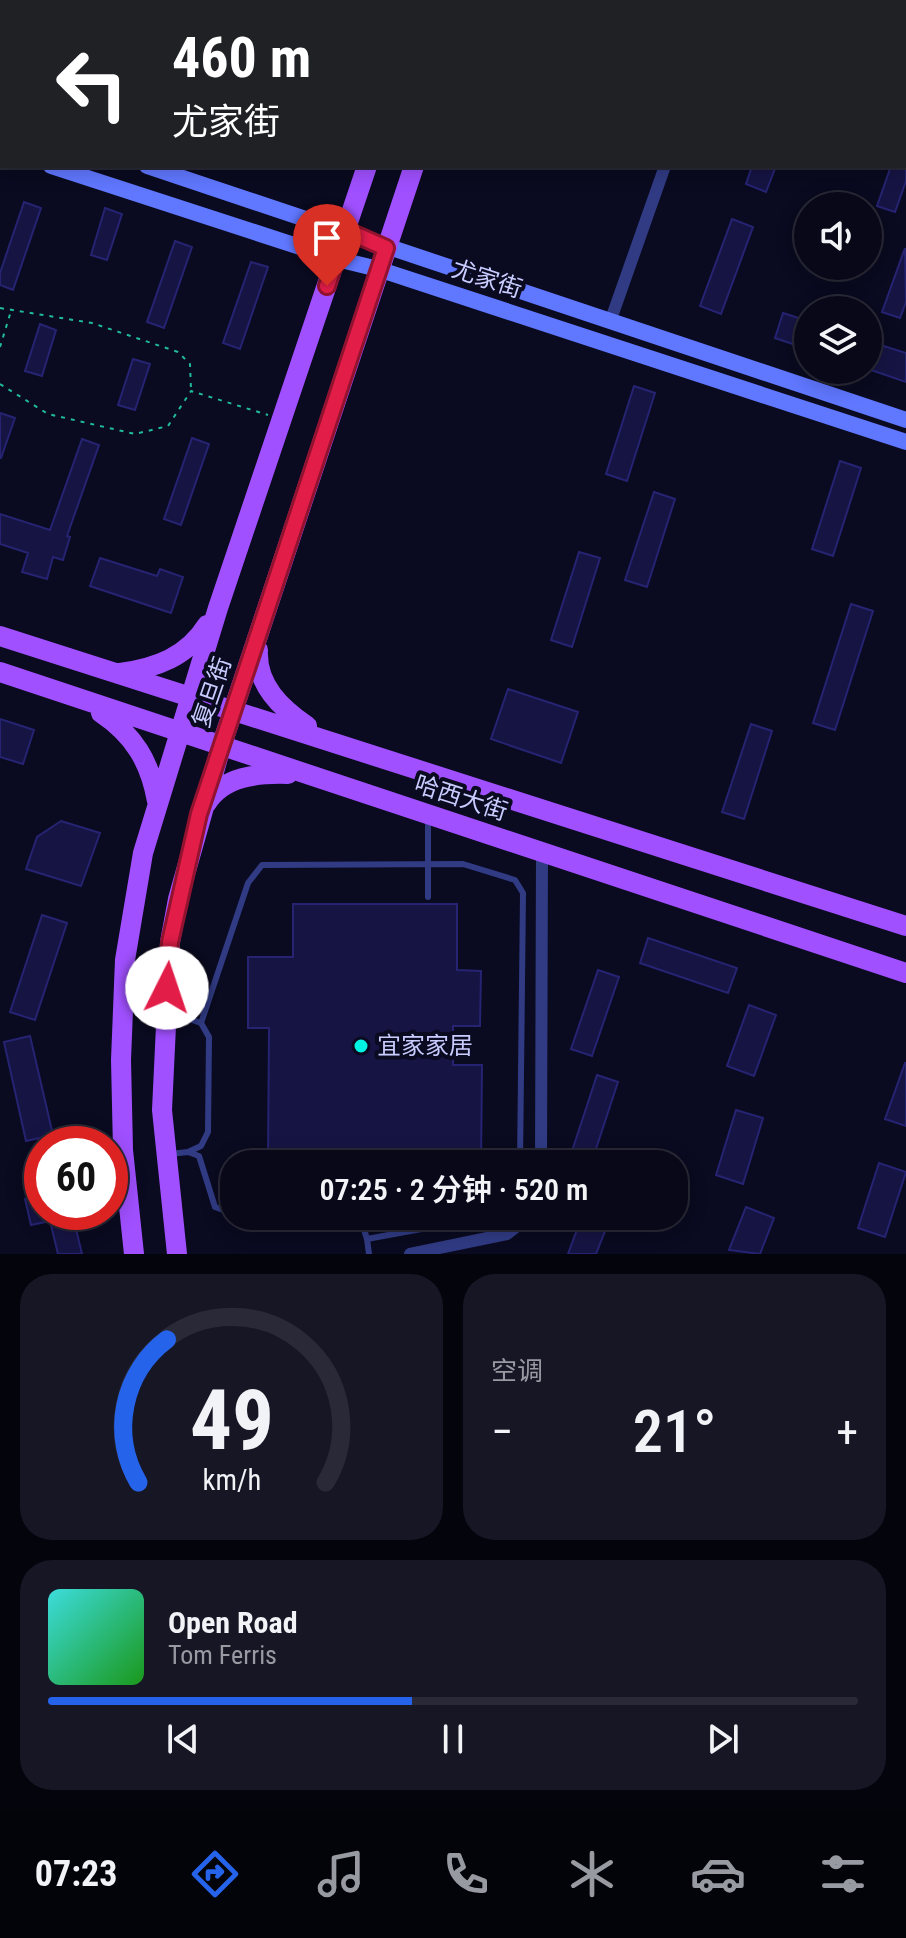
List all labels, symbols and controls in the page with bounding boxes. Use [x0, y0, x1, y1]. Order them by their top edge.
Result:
text: 460 m [172, 25, 311, 91]
icon: left [40, 32, 144, 136]
text: 尤家街 [172, 101, 280, 143]
map controls [794, 192, 882, 384]
button: sound [794, 192, 882, 280]
pin [293, 204, 361, 286]
icon: arrive [305, 216, 349, 260]
street label: 尤家街 [448, 255, 526, 303]
button: layers [794, 296, 882, 384]
street label: 复旦街 [187, 653, 237, 731]
street label: 哈西大街 [411, 770, 511, 826]
position arrow [125, 946, 209, 1030]
place label: 宜家家居 [377, 1032, 473, 1060]
marker: 宜家家居 [352, 1037, 370, 1055]
speed limit sign: 60 [24, 1126, 128, 1230]
text: 07:25 · 2 分钟 · 520 m [320, 1172, 588, 1207]
text: 空调 [491, 1356, 543, 1386]
text: 49 [189, 1372, 274, 1469]
text: 21° [633, 1396, 716, 1467]
text: − [491, 1406, 513, 1458]
text: + [836, 1406, 858, 1458]
text: km/h [202, 1463, 261, 1497]
text: Open Road [168, 1605, 298, 1640]
text: Tom Ferris [168, 1640, 277, 1670]
icon: previous [161, 1717, 205, 1761]
icon: pause [431, 1717, 475, 1761]
icon: next [701, 1717, 745, 1761]
icon: directions [187, 1846, 243, 1902]
icon: music [313, 1846, 369, 1902]
icon: phone [438, 1846, 494, 1902]
icon: climate [564, 1846, 620, 1902]
icon: car [690, 1846, 746, 1902]
icon: filters [815, 1846, 871, 1902]
text: 07:23 [35, 1853, 117, 1895]

